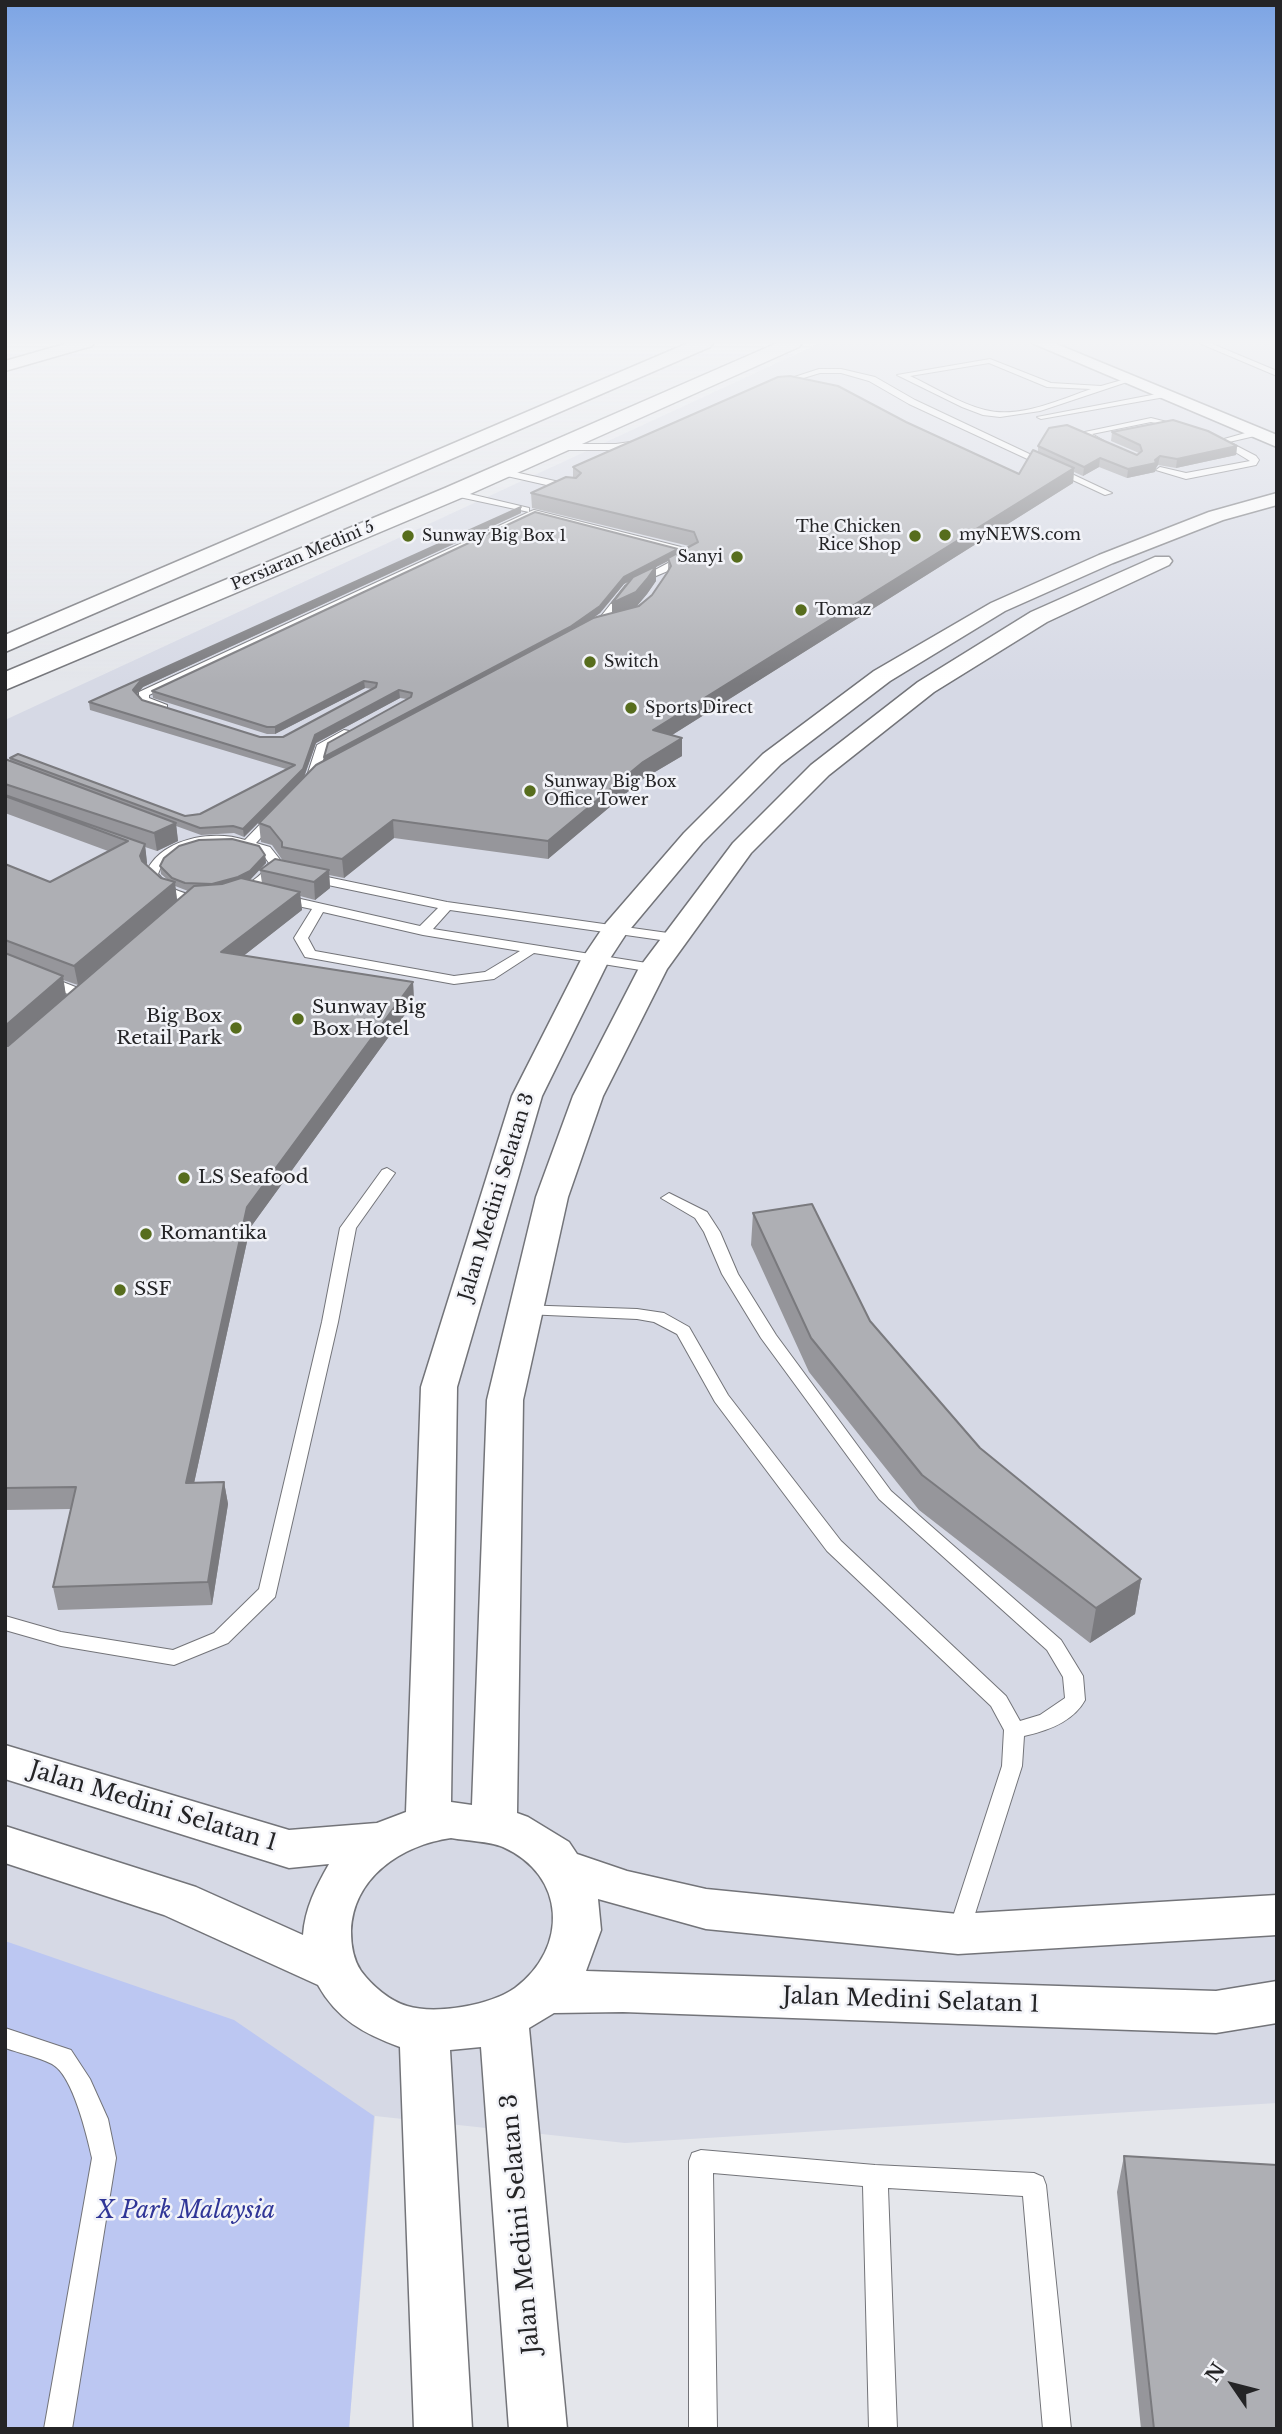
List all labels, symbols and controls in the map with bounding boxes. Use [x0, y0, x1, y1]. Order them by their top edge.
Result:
street label: Persiaran Medini 5 [229, 517, 377, 595]
place label: The Chicken Rice Shop [796, 517, 901, 555]
place label: myNEWS.com [959, 525, 1081, 545]
place label: Sunway Big Box 1 [422, 526, 566, 546]
marker: myNEWS.com [937, 527, 953, 543]
marker: Sunway Big Box 1 [400, 528, 416, 544]
marker: The Chicken Rice Shop [907, 528, 923, 544]
place label: Sanyi [677, 547, 723, 567]
marker: Sanyi [729, 549, 745, 565]
place label: Tomaz [815, 600, 871, 620]
marker: Tomaz [793, 602, 809, 618]
place label: Switch [604, 652, 659, 672]
marker: Switch [582, 654, 598, 670]
place label: Sports Direct [645, 698, 753, 718]
marker: Sports Direct [623, 700, 639, 716]
place label: Sunway Big Box Office Tower [544, 772, 677, 810]
marker: Sunway Big Box Office Tower [522, 783, 538, 799]
place label: Sunway Big Box Hotel [312, 997, 426, 1041]
place label: Big Box Retail Park [116, 1006, 222, 1050]
marker: Sunway Big Box Hotel [290, 1011, 306, 1027]
marker: Big Box Retail Park [228, 1020, 244, 1036]
street label: Jalan Medini Selatan 3 [455, 1090, 539, 1304]
place label: LS Seafood [198, 1167, 308, 1189]
marker: LS Seafood [176, 1170, 192, 1186]
place label: Romantika [160, 1223, 267, 1245]
marker: Romantika [138, 1226, 154, 1242]
place label: SSF [134, 1279, 171, 1301]
marker: SSF [112, 1282, 128, 1298]
street label: Jalan Medini Selatan 1 [26, 1756, 280, 1858]
street label: Jalan Medini Selatan 1 [782, 1983, 1040, 2019]
street label: Jalan Medini Selatan 3 [496, 2093, 546, 2355]
park label: X Park Malaysia [97, 2198, 275, 2226]
north arrow [1198, 2350, 1268, 2420]
text: N [1201, 2359, 1230, 2387]

